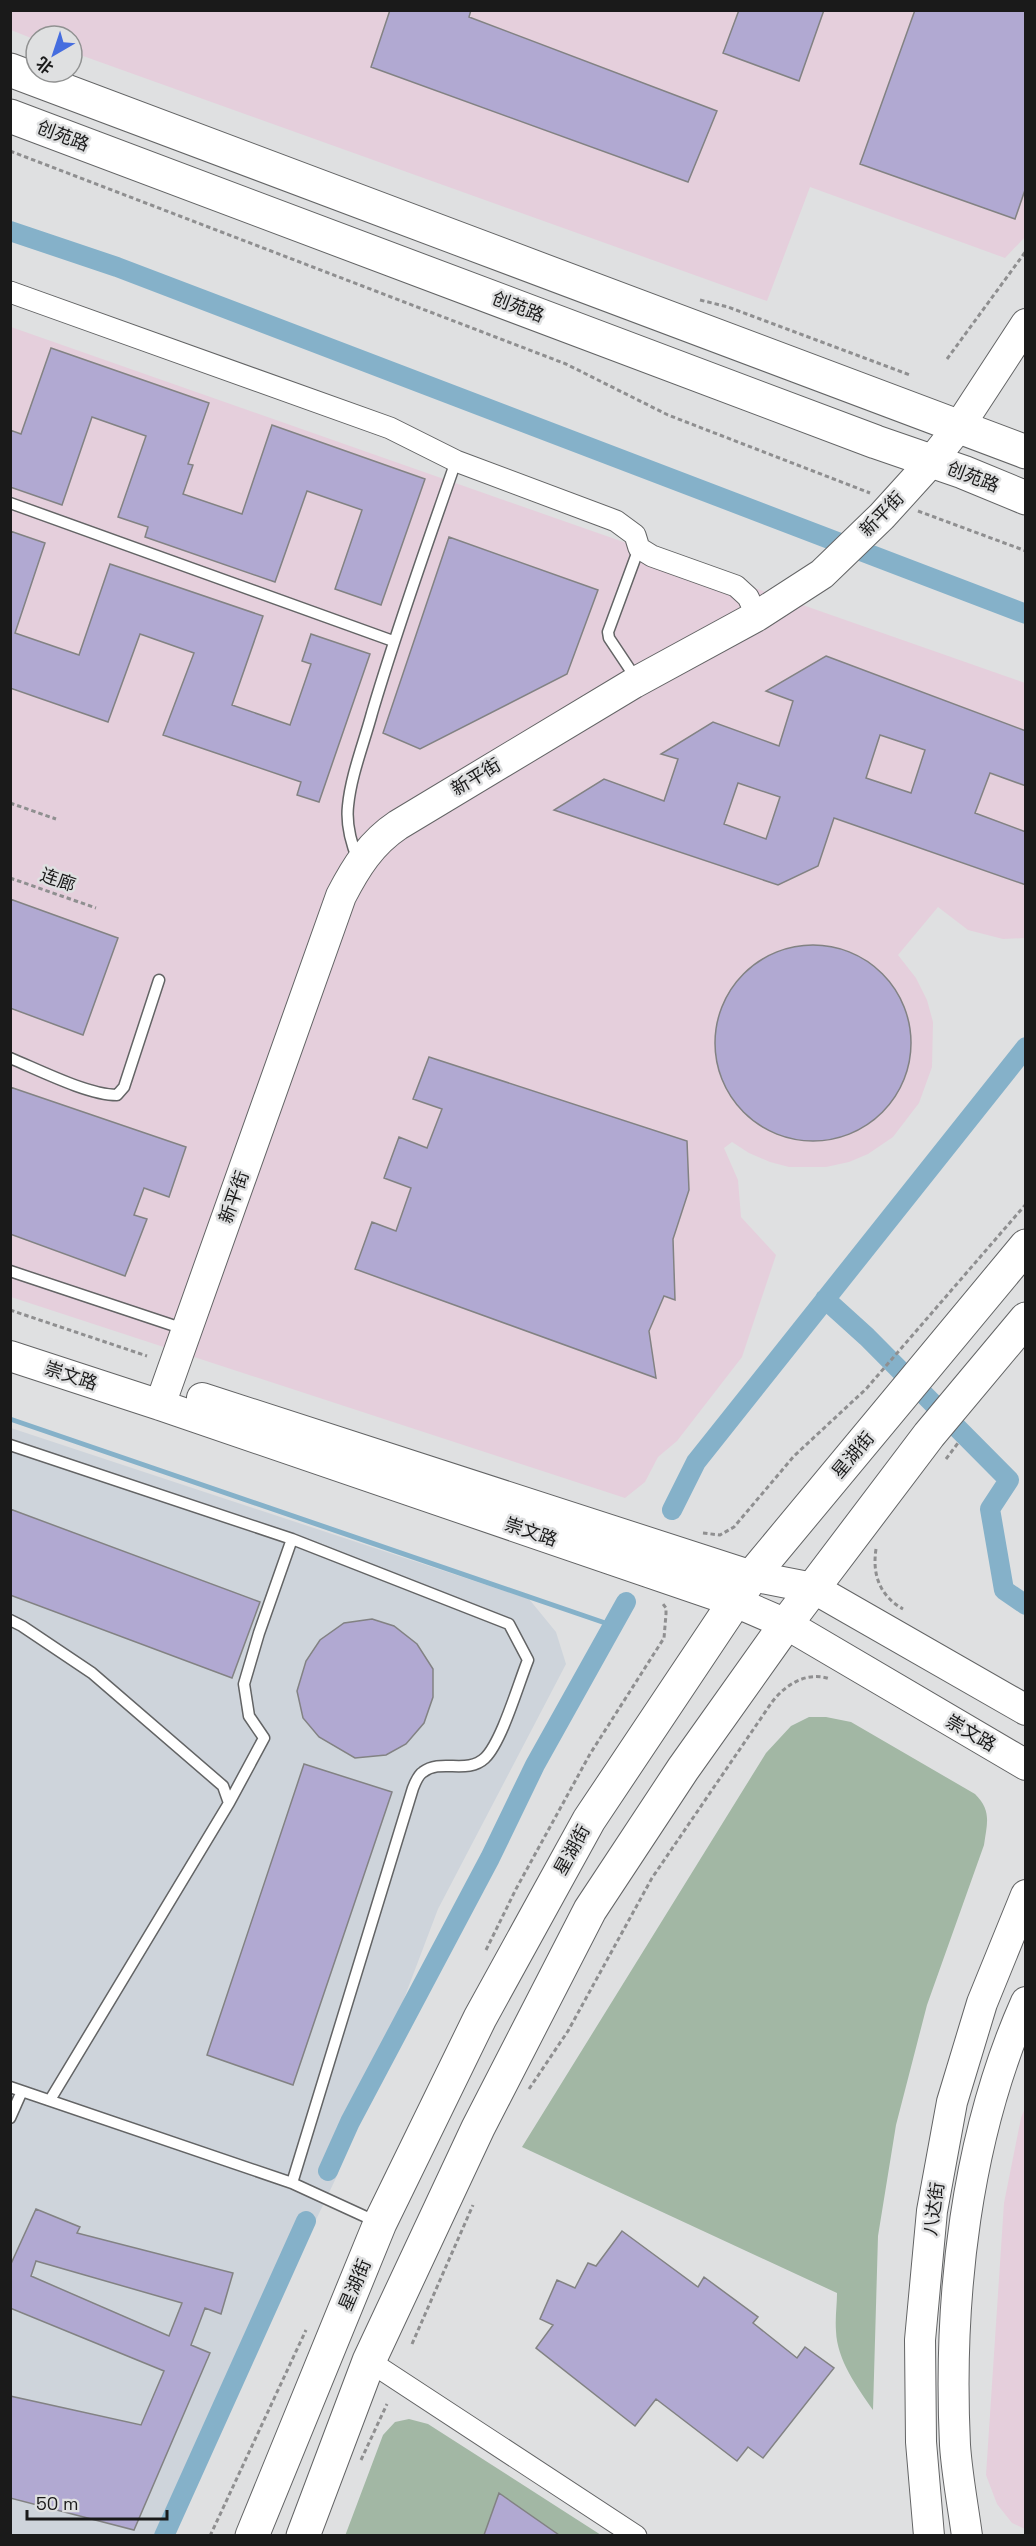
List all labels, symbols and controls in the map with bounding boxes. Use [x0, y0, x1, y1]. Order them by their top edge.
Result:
north arrow [24, 24, 84, 84]
text: 北 [32, 52, 58, 78]
street label: 创苑路 [34, 115, 93, 156]
street label: 创苑路 [489, 286, 548, 327]
street label: 创苑路 [944, 456, 1003, 497]
street label: 新平街 [855, 486, 909, 541]
street label: 新平街 [447, 753, 505, 800]
street label: 连廊 [37, 863, 79, 896]
street label: 新平街 [213, 1168, 254, 1226]
street label: 崇文路 [42, 1356, 100, 1395]
street label: 星湖街 [826, 1427, 879, 1483]
street label: 崇文路 [502, 1512, 560, 1551]
street label: 崇文路 [942, 1709, 1000, 1756]
street label: 星湖街 [548, 1821, 595, 1879]
street label: 八达街 [918, 2181, 949, 2237]
street label: 星湖街 [333, 2255, 376, 2314]
scale bar [27, 2483, 166, 2521]
text: 50 m [36, 2492, 78, 2515]

